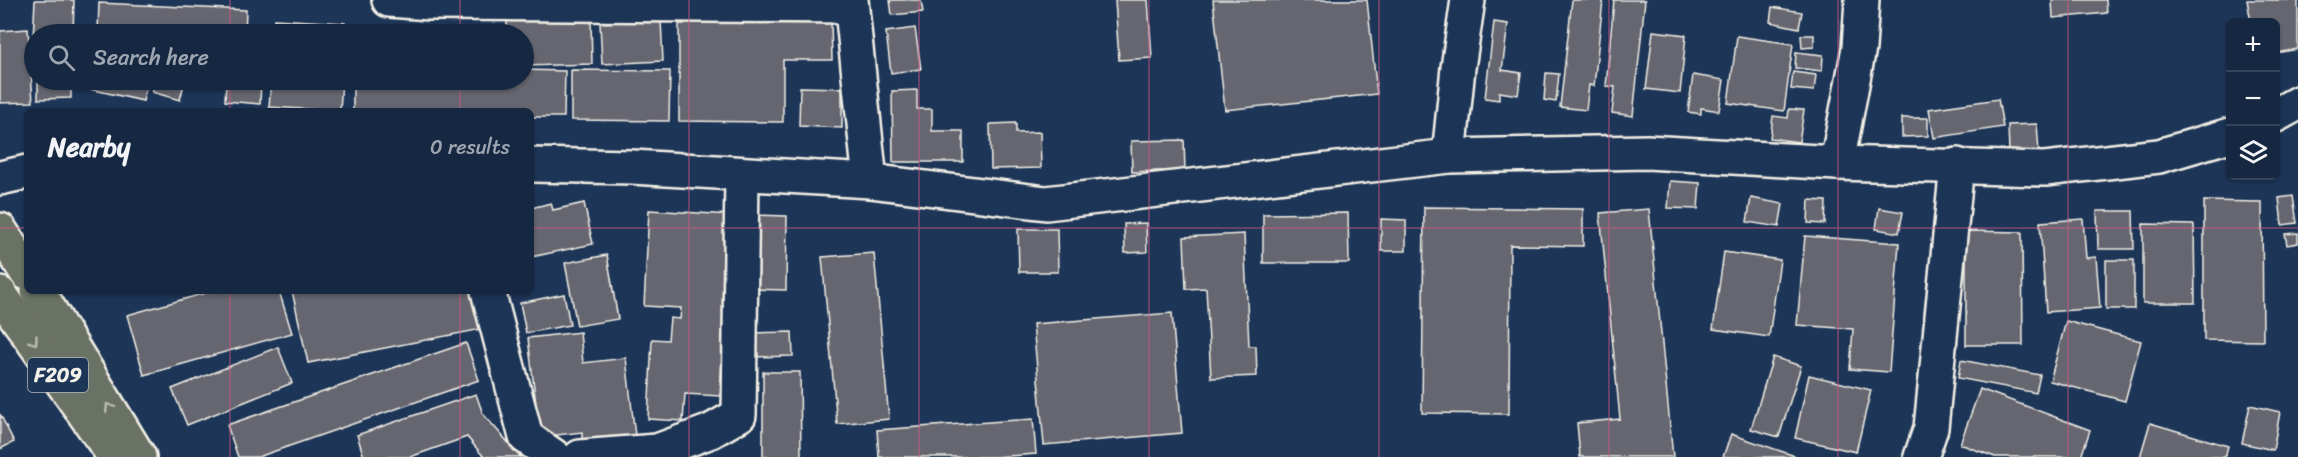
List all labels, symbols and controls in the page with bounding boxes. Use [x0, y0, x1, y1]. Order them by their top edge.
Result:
map controls [2226, 18, 2280, 180]
button: + [2226, 18, 2280, 72]
search box [24, 24, 534, 90]
text: Search here [93, 38, 209, 77]
icon: search [45, 41, 78, 74]
button: − [2226, 72, 2280, 126]
text: Nearby [48, 124, 130, 170]
button: layers [2226, 126, 2280, 180]
text: 0 results [430, 130, 510, 165]
one-way arrow [27, 335, 38, 346]
road number: F209 [28, 358, 88, 392]
one-way arrow [105, 403, 117, 413]

